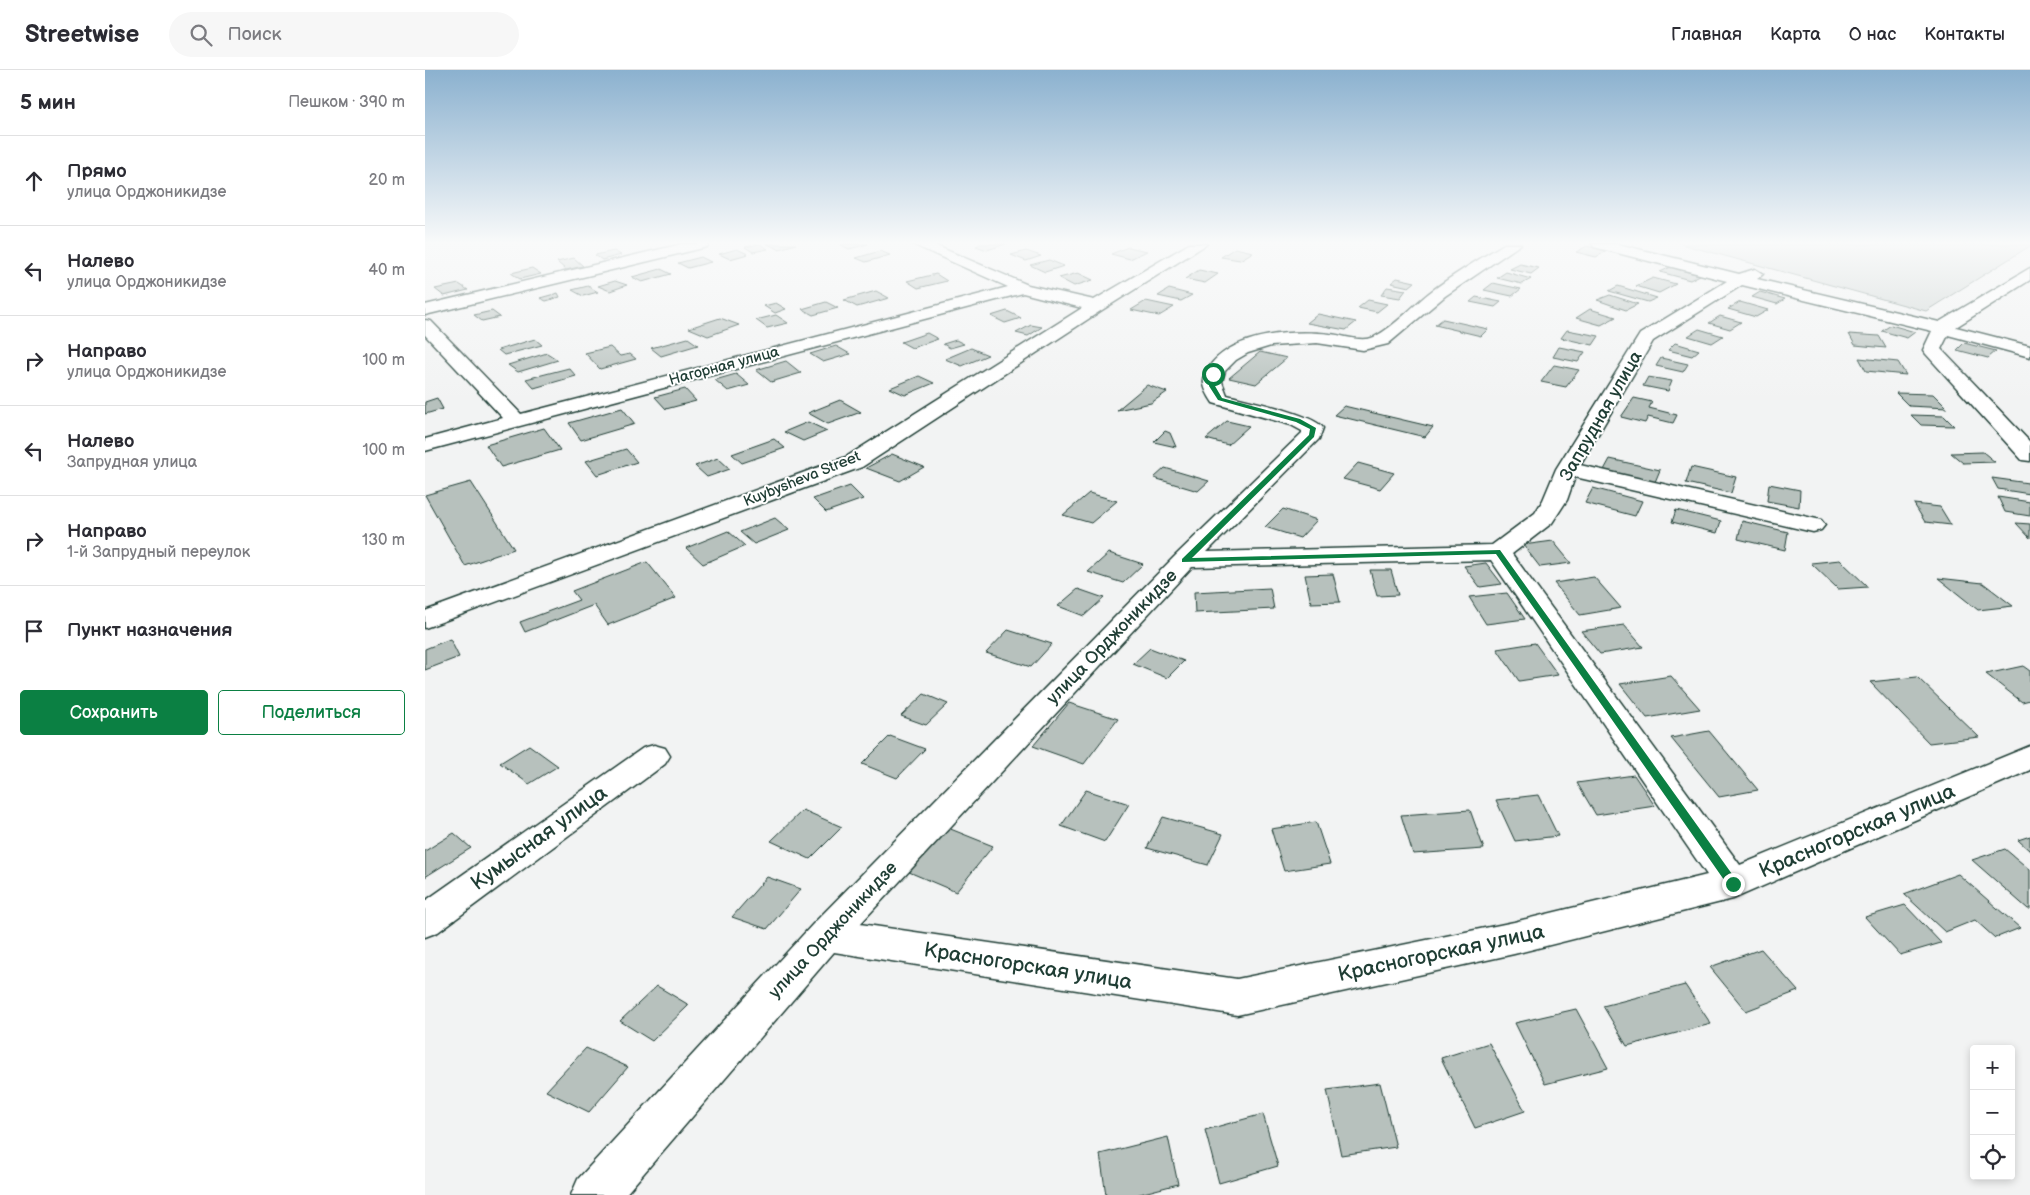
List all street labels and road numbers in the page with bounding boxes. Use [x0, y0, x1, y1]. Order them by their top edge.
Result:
street label: Нагорная улица [667, 342, 781, 390]
street label: Запрудная улица [1555, 347, 1647, 485]
street label: Kuybysheva Street [741, 447, 864, 511]
street label: улица Орджоникидзе [1042, 565, 1182, 709]
street label: Красногорская улица [1755, 778, 1959, 884]
street label: Кумысная улица [466, 780, 612, 896]
street label: улица Орджоникидзе [764, 857, 902, 1003]
street label: Красногорская улица [1335, 919, 1547, 987]
street label: Красногорская улица [922, 937, 1134, 995]

